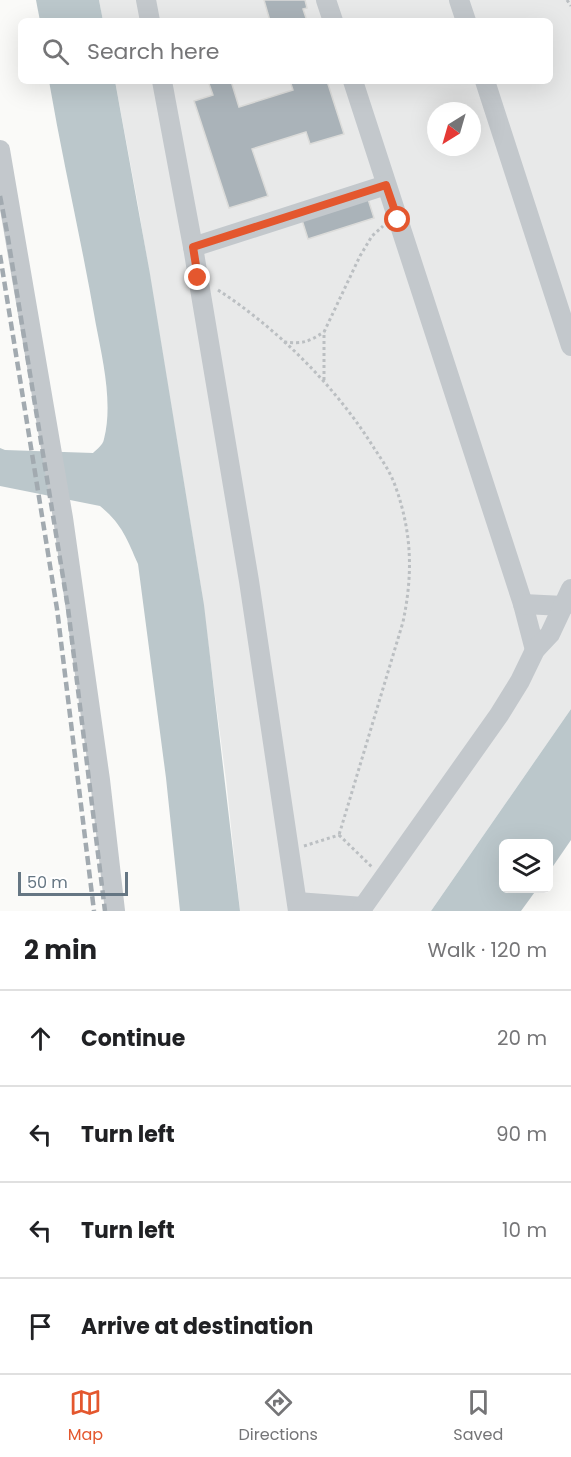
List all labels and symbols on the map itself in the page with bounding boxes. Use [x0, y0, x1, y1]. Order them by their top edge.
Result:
north arrow [427, 102, 481, 156]
route start [384, 206, 410, 232]
route end [184, 264, 210, 290]
scale bar [18, 869, 128, 896]

